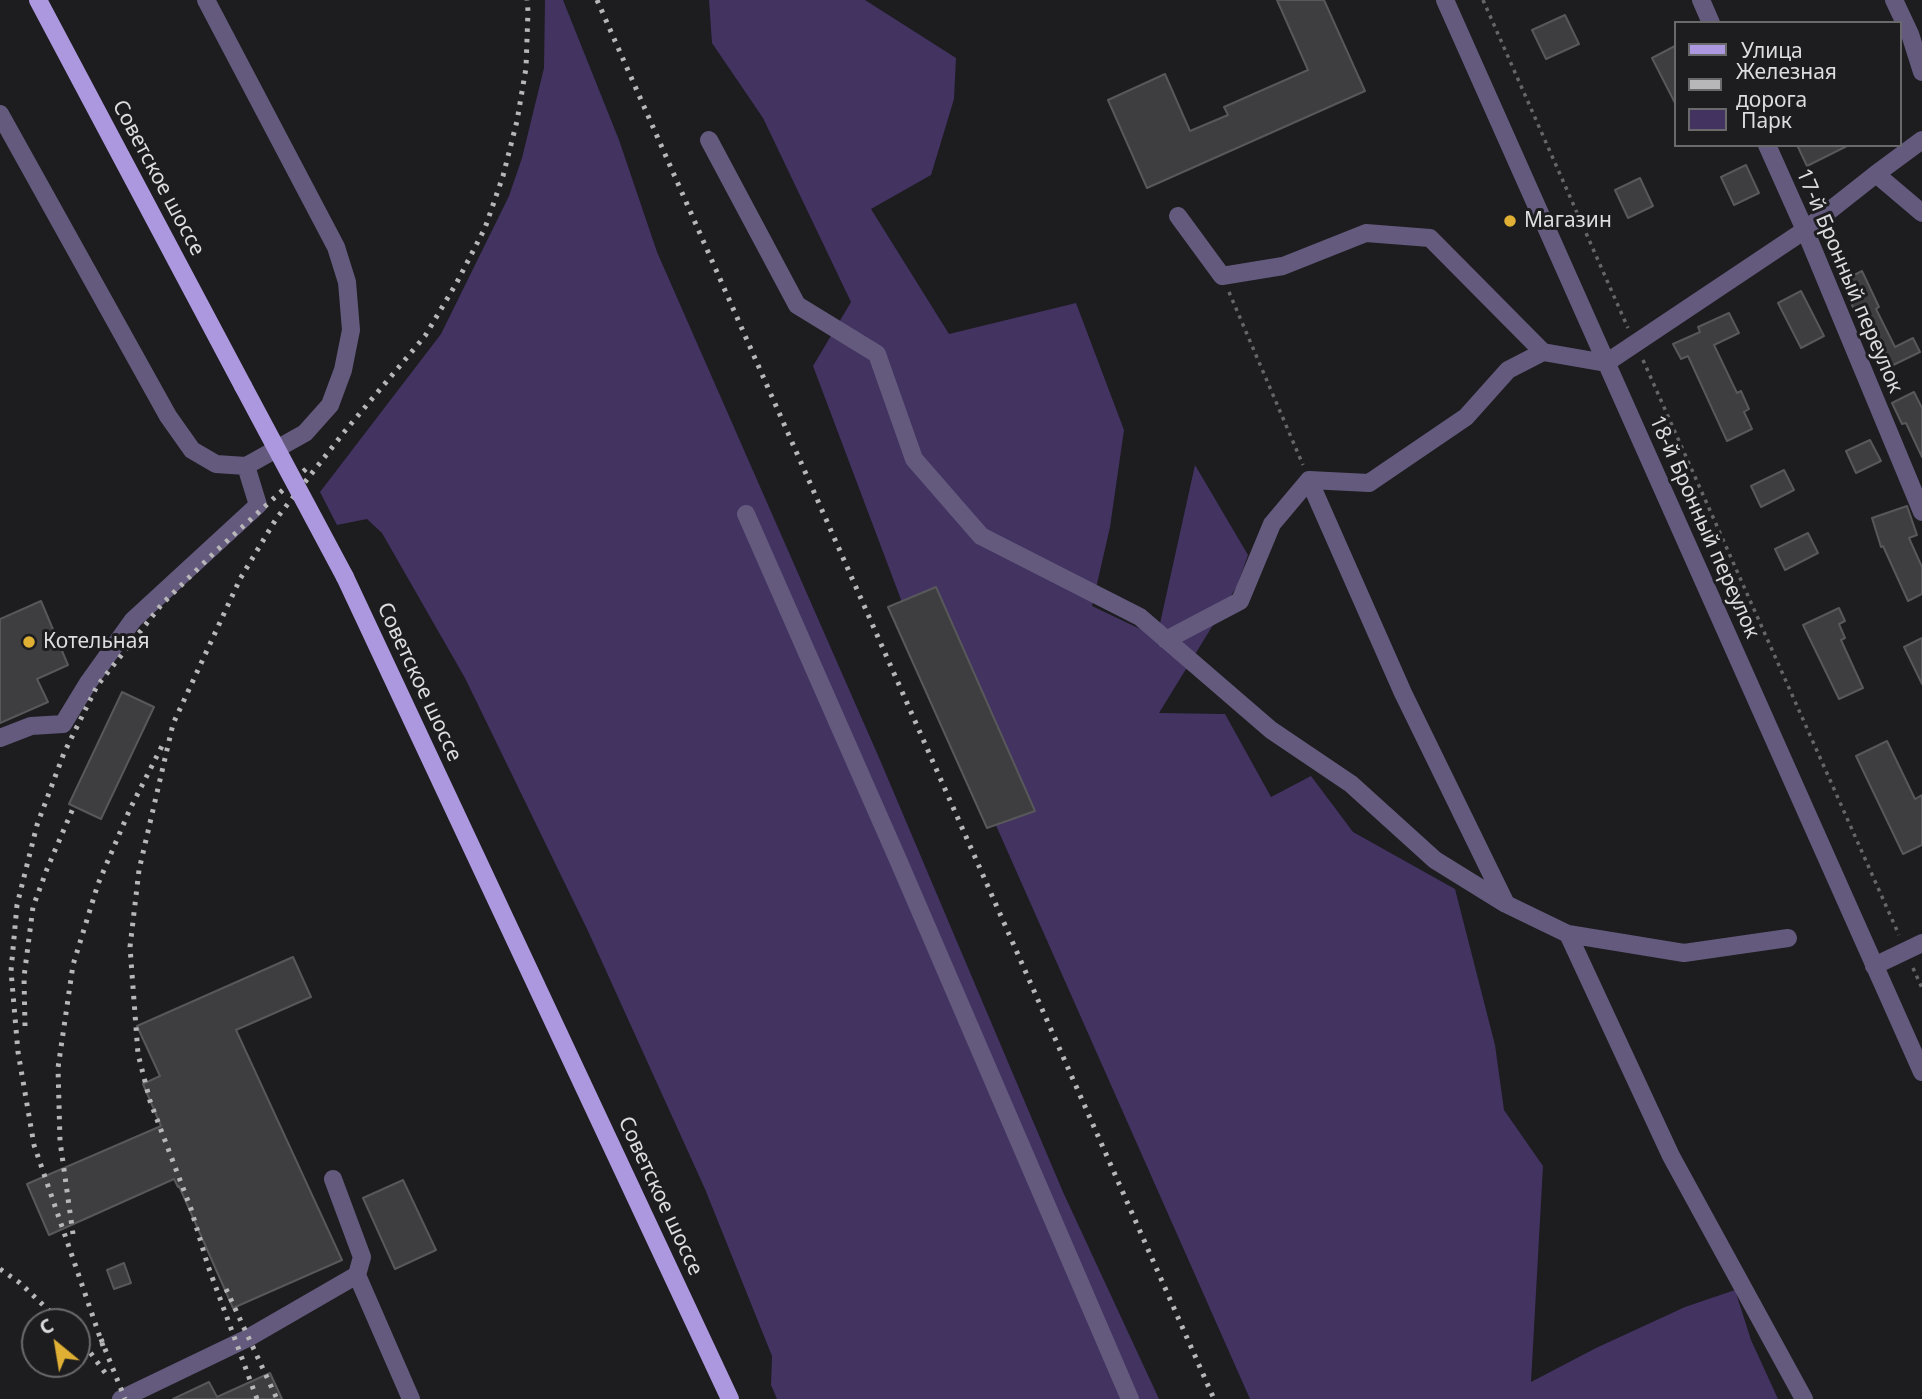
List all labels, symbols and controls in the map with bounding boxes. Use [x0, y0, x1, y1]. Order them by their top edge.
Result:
legend [1674, 21, 1901, 147]
text: Улица [1741, 36, 1803, 64]
text: Железная дорога [1736, 57, 1837, 113]
street label: Советское шоссе [106, 96, 210, 260]
text: Парк [1741, 106, 1792, 134]
street label: 17-й Бронный переулок [1790, 165, 1908, 397]
place label: Магазин [1524, 208, 1612, 234]
marker: Магазин [1502, 213, 1518, 229]
street label: 18-й Бронный переулок [1643, 412, 1765, 642]
street label: Советское шоссе [371, 599, 467, 765]
place label: Котельная [43, 629, 150, 655]
marker: Котельная [21, 634, 37, 650]
street label: Советское шоссе [612, 1113, 708, 1279]
north arrow [21, 1308, 91, 1378]
text: С [35, 1312, 58, 1341]

